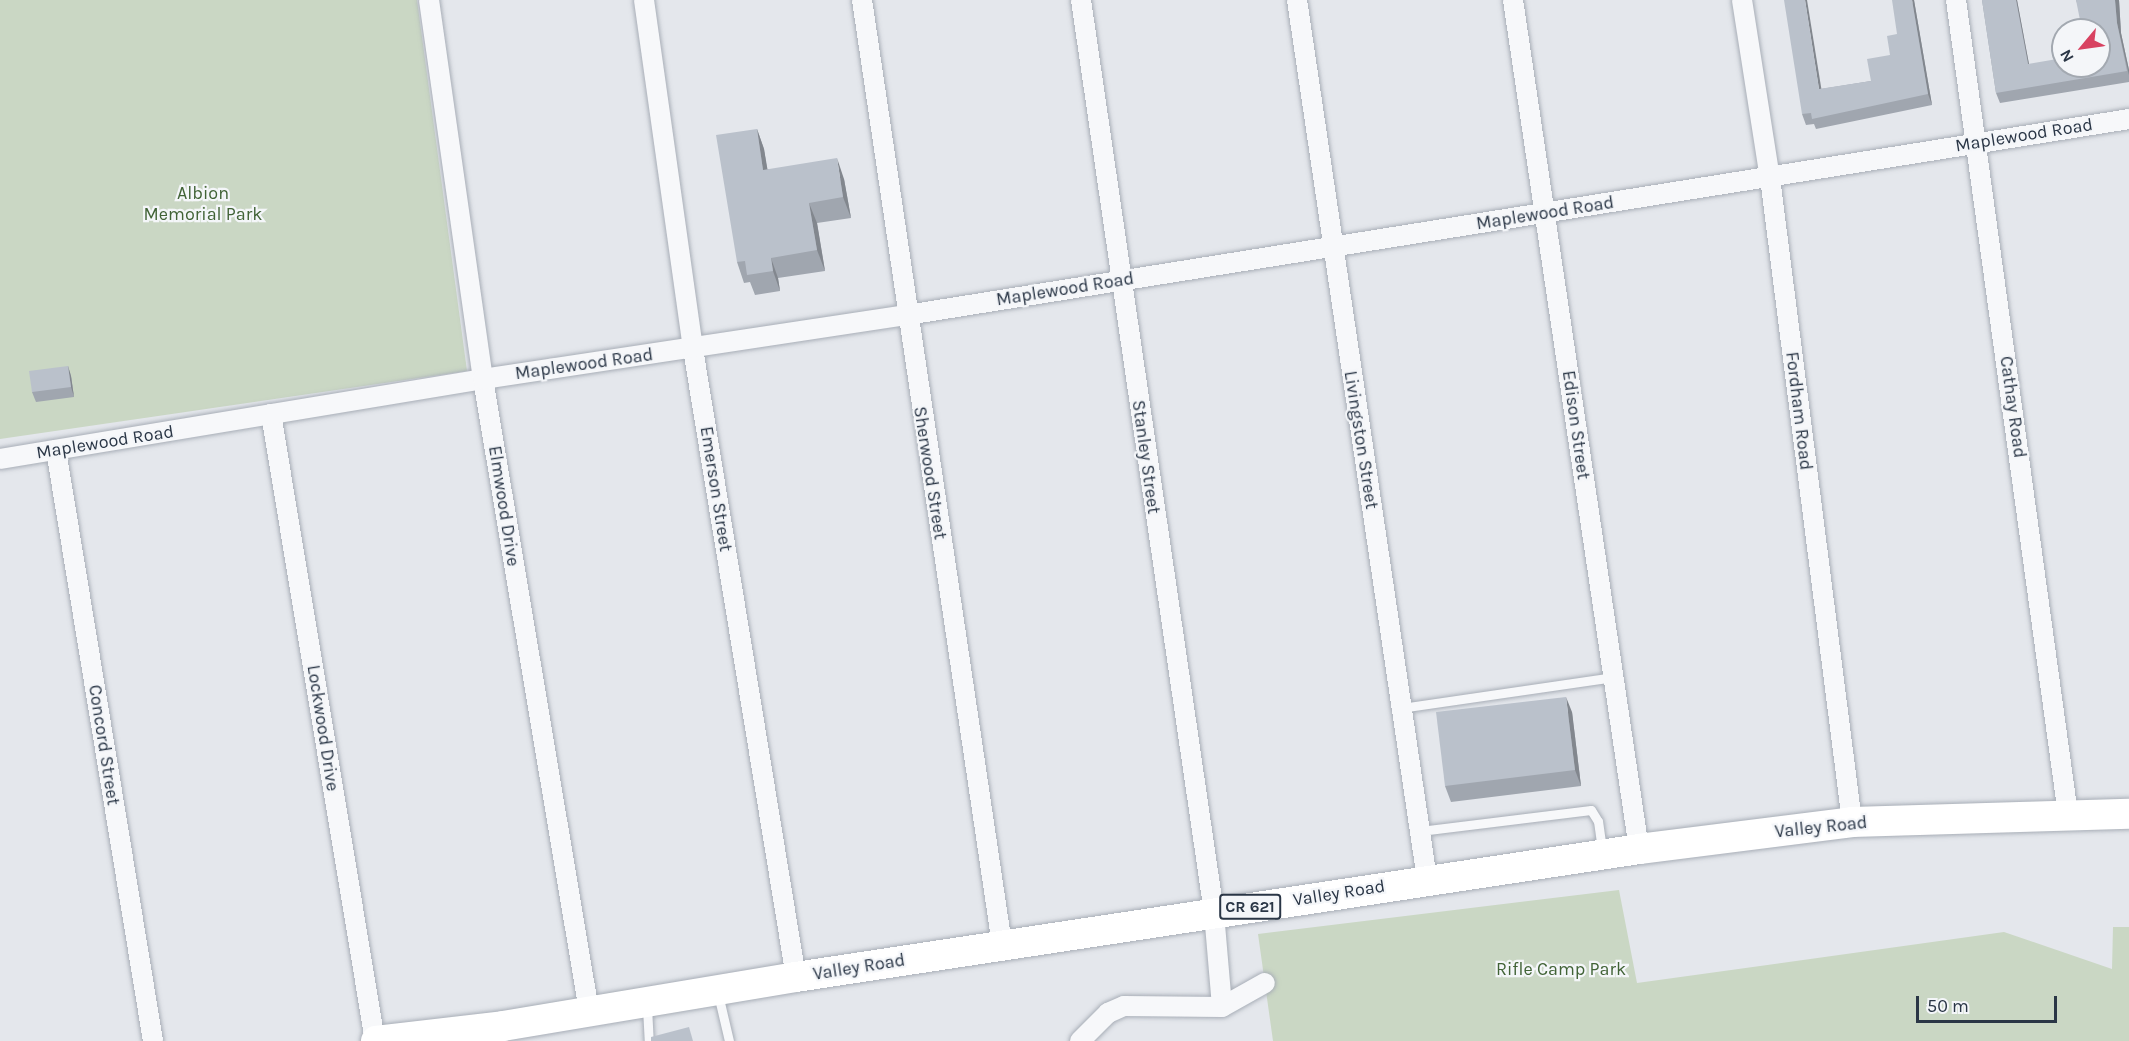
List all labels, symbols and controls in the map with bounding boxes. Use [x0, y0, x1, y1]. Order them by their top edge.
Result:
north arrow [2051, 18, 2111, 78]
text: N [2055, 46, 2078, 66]
street label: Maplewood Road [1954, 113, 2094, 157]
park label: Albion Memorial Park [144, 183, 262, 226]
street label: Maplewood Road [1475, 191, 1615, 235]
street label: Maplewood Road [995, 267, 1135, 311]
street label: Maplewood Road [514, 344, 654, 384]
street label: Fordham Road [1781, 350, 1817, 472]
street label: Cathay Road [1995, 355, 2031, 459]
street label: Livingston Street [1339, 369, 1383, 511]
street label: Edison Street [1558, 369, 1594, 481]
street label: Stanley Street [1127, 399, 1165, 515]
street label: Sherwood Street [909, 405, 951, 541]
street label: Maplewood Road [35, 420, 175, 464]
street label: Emerson Street [695, 425, 737, 553]
street label: Elmwood Drive [484, 444, 524, 568]
street label: Lockwood Drive [302, 663, 344, 793]
street label: Concord Street [84, 683, 124, 807]
street label: Valley Road [1774, 811, 1868, 843]
street label: Valley Road [1291, 875, 1387, 911]
road number: CR 621 [1218, 894, 1282, 920]
street label: Valley Road [811, 949, 907, 985]
park label: Rifle Camp Park [1496, 958, 1626, 980]
scale bar [1919, 984, 2060, 1022]
text: 50 m [1927, 995, 1969, 1017]

